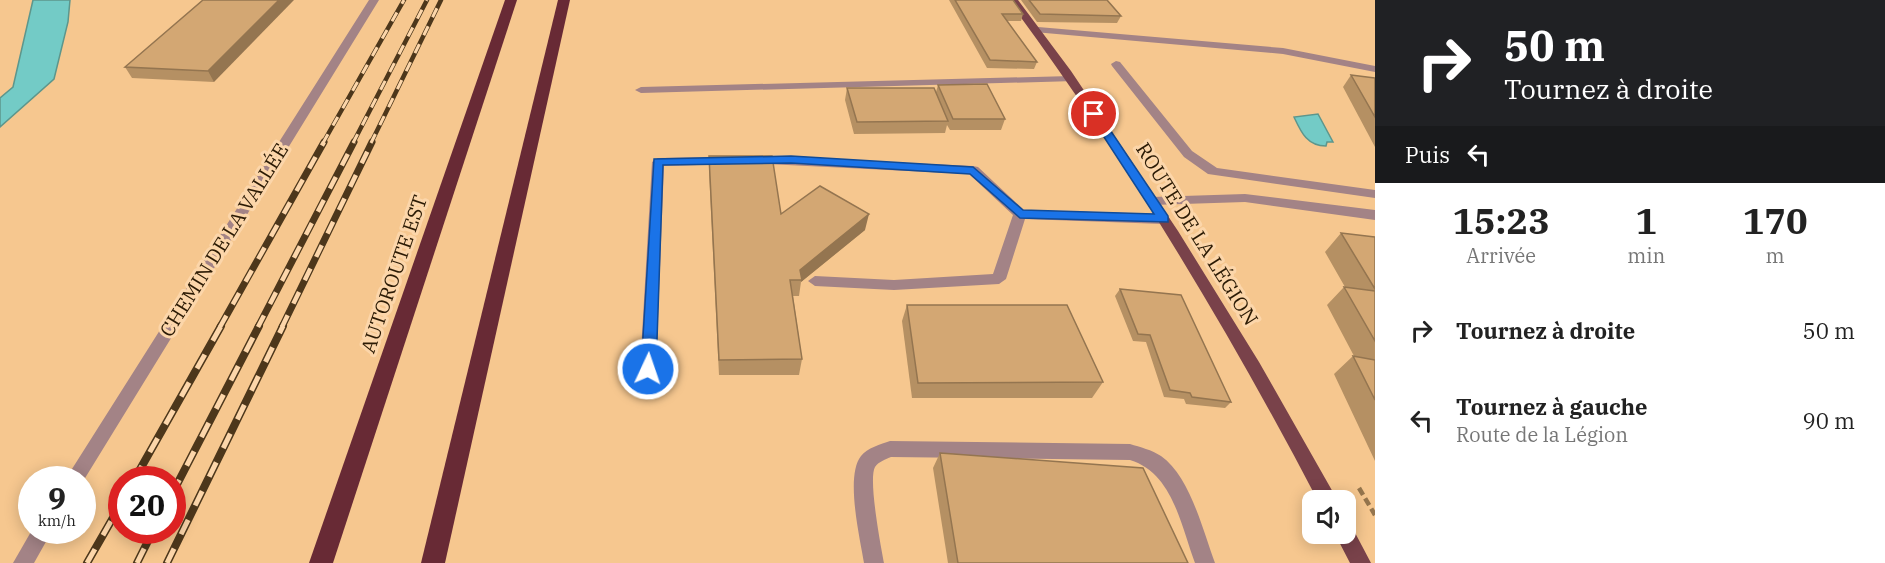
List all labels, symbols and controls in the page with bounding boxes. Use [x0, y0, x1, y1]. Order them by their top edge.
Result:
text: 50 m [1504, 18, 1605, 73]
icon: right [1405, 24, 1483, 102]
text: Tournez à droite [1504, 71, 1713, 106]
pin [1068, 88, 1119, 139]
icon: arrive [1077, 97, 1110, 130]
street label: ROUTE DE LA LÉGION [1130, 137, 1265, 330]
street label: CHEMIN DE LA VALLÉE [153, 138, 294, 342]
icon: left [1462, 138, 1495, 171]
text: Puis [1405, 140, 1450, 169]
street label: AUTOROUTE EST [354, 191, 433, 356]
text: 15:23 [1452, 197, 1550, 244]
text: 1 [1635, 197, 1657, 244]
text: 170 [1743, 197, 1808, 244]
text: Arrivée [1466, 242, 1536, 269]
text: min [1627, 242, 1665, 269]
text: m [1766, 242, 1785, 269]
icon: right [1405, 314, 1438, 347]
text: Tournez à droite [1456, 316, 1635, 345]
text: 50 m [1803, 316, 1855, 345]
position arrow [616, 337, 680, 401]
text: Tournez à gauche [1456, 392, 1647, 421]
icon: left [1405, 404, 1438, 437]
text: 90 m [1803, 406, 1855, 435]
text: Route de la Légion [1456, 421, 1628, 448]
speed limit sign: 20 [108, 466, 186, 544]
text: 9 [48, 478, 66, 517]
map controls [1302, 490, 1356, 544]
button: sound [1302, 490, 1356, 544]
text: km/h [38, 511, 76, 530]

